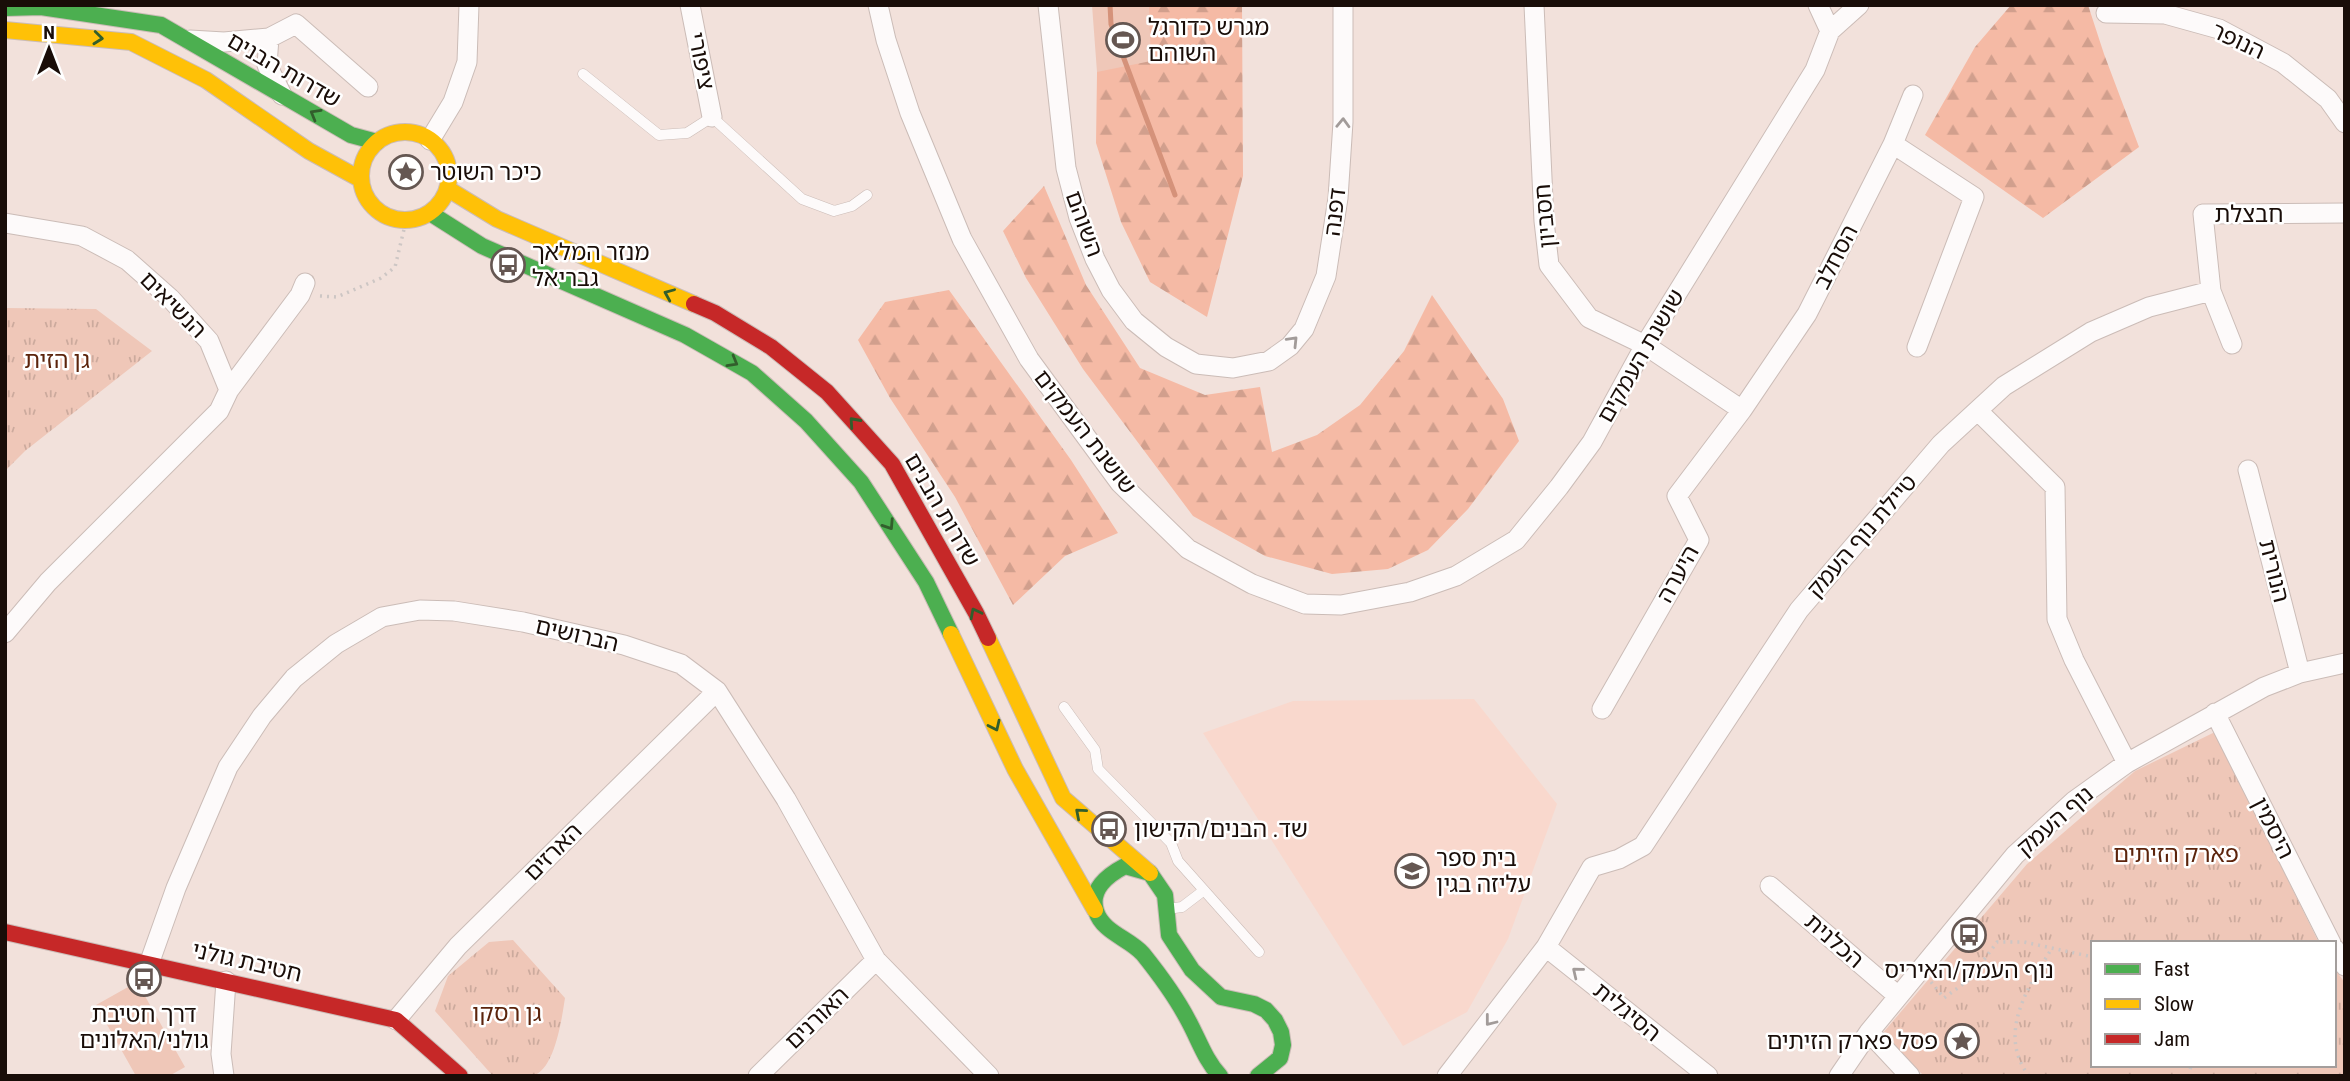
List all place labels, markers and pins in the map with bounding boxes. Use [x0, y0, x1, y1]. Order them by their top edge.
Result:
place label: מגרש כדורגל השוהם [1148, 14, 1269, 67]
sports icon: מגרש כדורגל השוהם [1104, 21, 1142, 59]
place icon: כיכר השוטר [387, 153, 425, 191]
place label: כיכר השוטר [430, 159, 542, 186]
place label: מנזר המלאך גבריאל [532, 239, 649, 292]
bus stop icon: מנזר המלאך גבריאל [489, 246, 527, 284]
bus stop icon: שד. הבנים/הקישון [1090, 810, 1128, 848]
place label: שד. הבנים/הקישון [1134, 816, 1308, 843]
place label: בית ספר עליזה בגין [1436, 845, 1531, 898]
school or university icon: בית ספר עליזה בגין [1393, 852, 1431, 890]
bus stop icon: נוף העמק/האיריס [1950, 916, 1988, 954]
place label: נוף העמק/האיריס [1884, 957, 2054, 984]
bus stop icon: דרך חטיבת גולני/האלונים [125, 960, 163, 998]
place label: דרך חטיבת גולני/האלונים [79, 1001, 209, 1054]
place icon: פסל פארק הזיתים [1943, 1022, 1981, 1060]
place label: פסל פארק הזיתים [1767, 1028, 1938, 1055]

